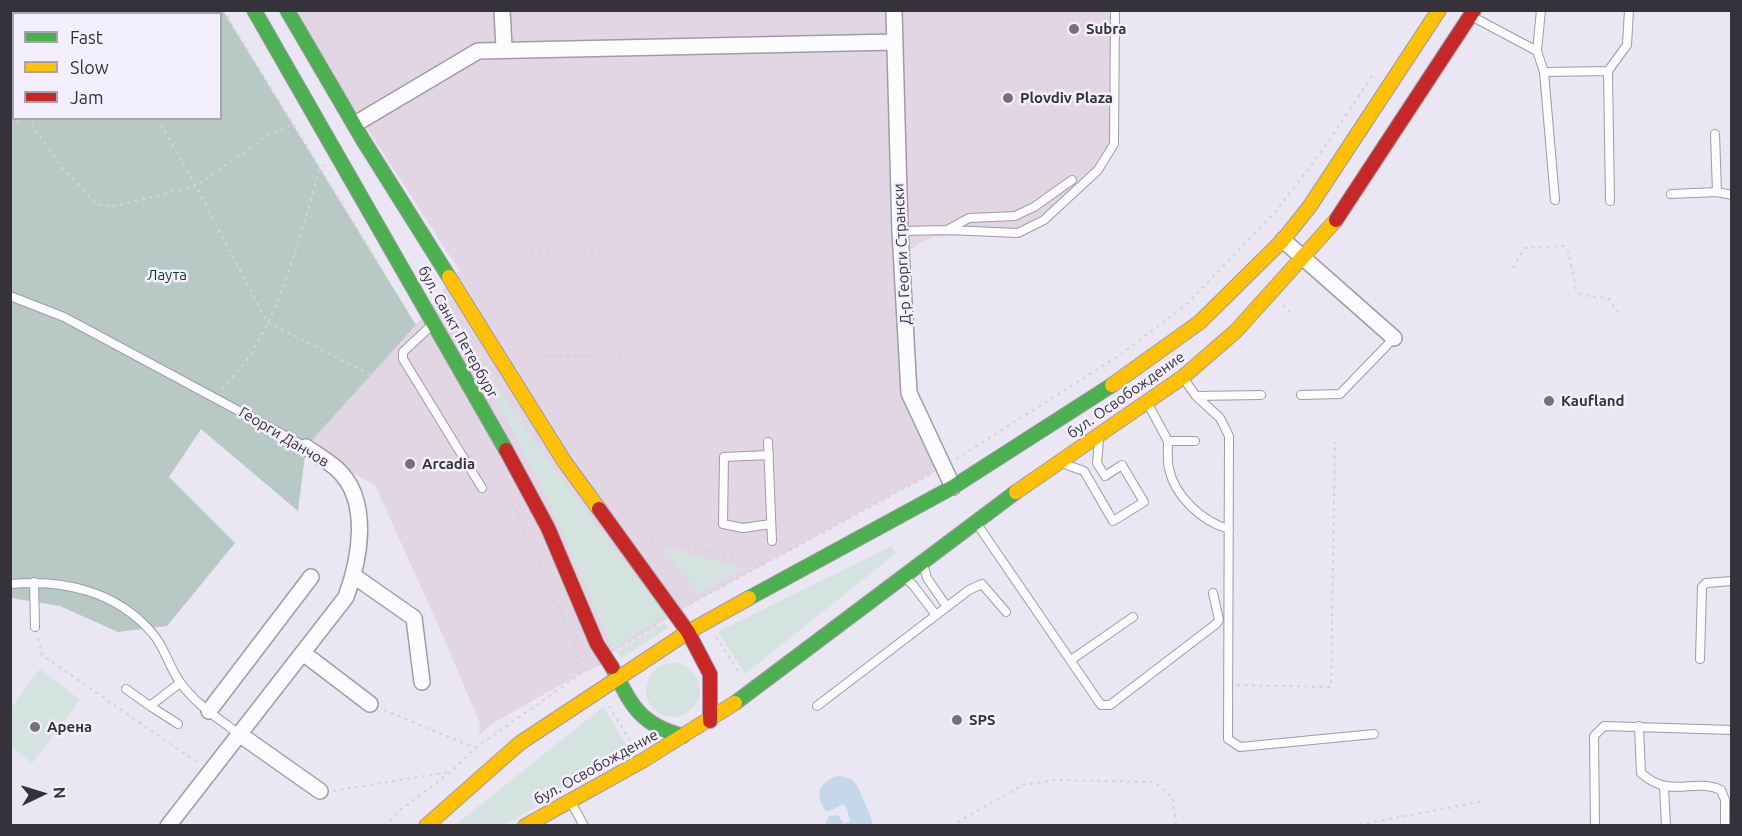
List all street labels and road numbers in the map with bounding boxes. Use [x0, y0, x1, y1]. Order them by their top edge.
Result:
street label: Д-р Георги Странски [889, 183, 915, 325]
street label: бул. Санкт Петербург [414, 263, 502, 401]
street label: бул. Освобождение [1064, 348, 1188, 442]
street label: Георги Данчов [236, 403, 332, 471]
street label: бул. Освобождение [531, 725, 661, 809]

